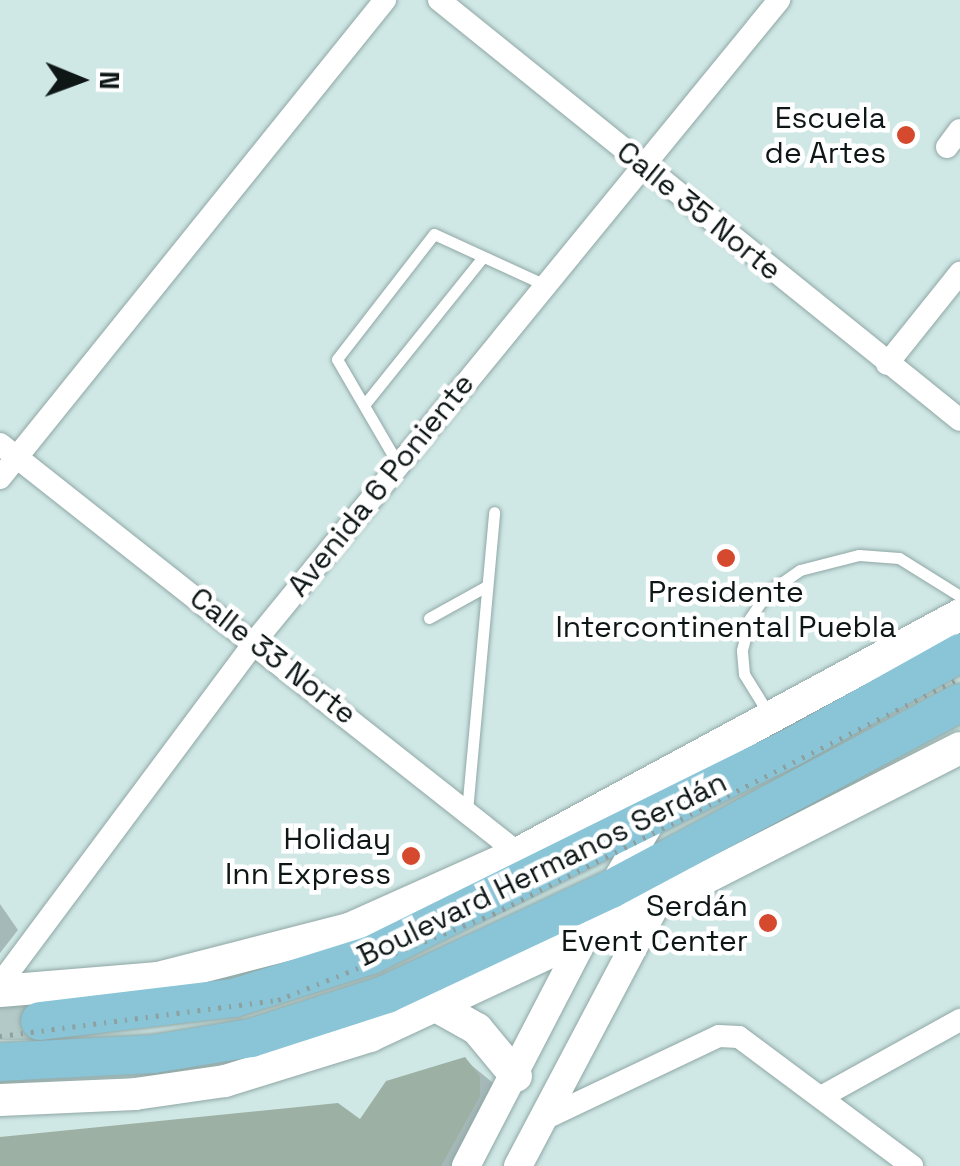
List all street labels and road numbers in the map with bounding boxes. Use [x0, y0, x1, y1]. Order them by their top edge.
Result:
street label: Calle 35 Norte [609, 134, 789, 288]
street label: Avenida 6 Poniente [280, 366, 482, 604]
street label: Calle 33 Norte [183, 580, 363, 732]
street label: Boulevard Hermanos Serdán [352, 764, 732, 974]

